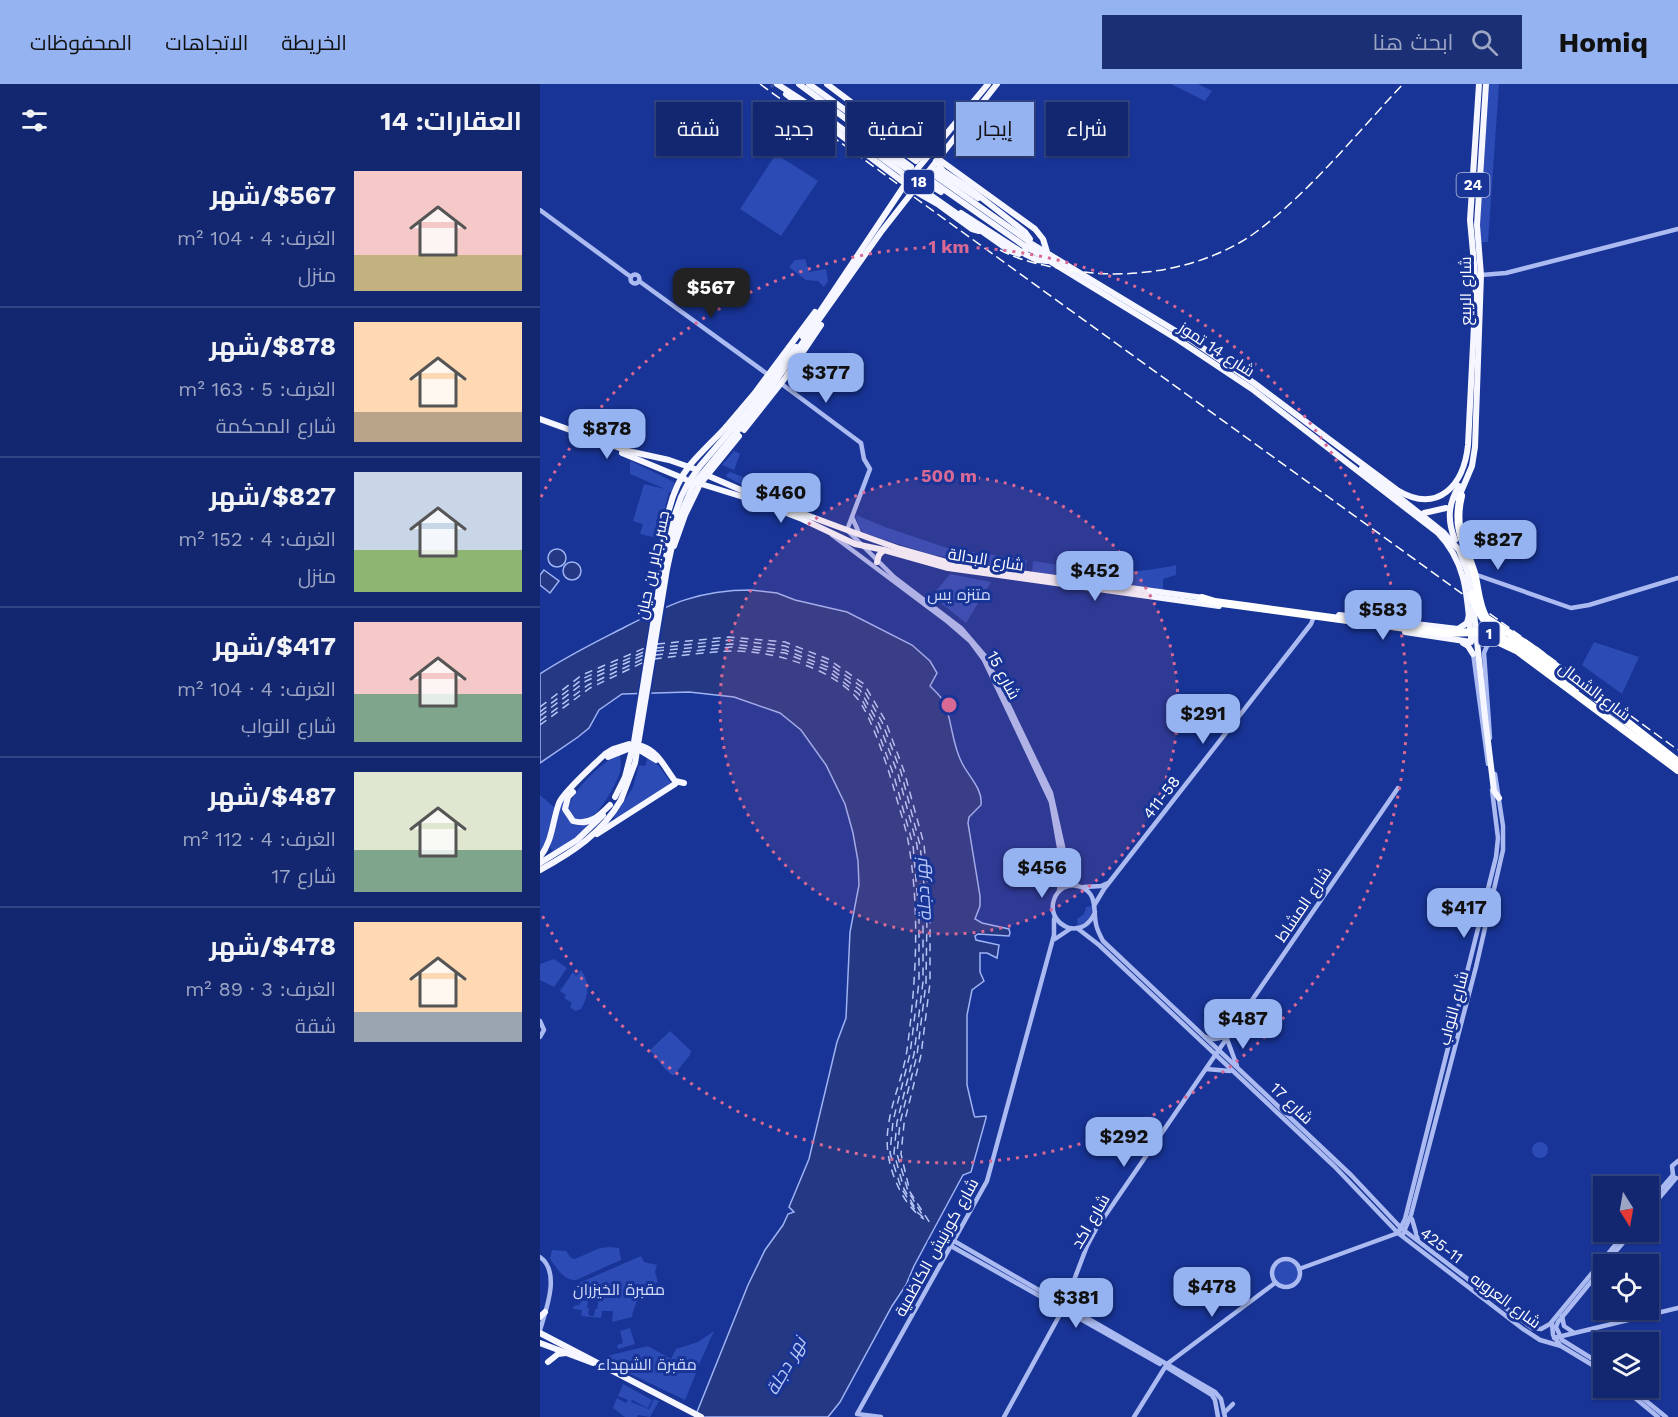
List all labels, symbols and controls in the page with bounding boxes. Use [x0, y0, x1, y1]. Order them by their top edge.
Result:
search box [1102, 15, 1522, 69]
icon: search [1468, 26, 1501, 59]
text: Homiq [1558, 26, 1648, 59]
text: المحفوظات [30, 30, 132, 55]
text: الاتجاهات [165, 30, 248, 55]
text: الخريطة [281, 30, 347, 55]
text: ابحث هنا [1372, 30, 1453, 55]
chip: شقة [656, 102, 741, 156]
chip: جديد [753, 102, 835, 156]
chip: تصفية [847, 102, 944, 156]
chip: إيجار [956, 102, 1034, 156]
chip: شراء [1046, 102, 1128, 156]
icon: filters [18, 104, 51, 137]
text: العقارات: 14 [380, 106, 522, 136]
road number: 18 [904, 170, 934, 194]
road number: 24 [1456, 173, 1490, 197]
text: $567/شهر [210, 180, 336, 210]
icon: home [402, 195, 474, 267]
text: الغرف: 4 · 104 m² [177, 226, 336, 250]
text: 1 km [928, 236, 970, 257]
street label: شارع الربيع [1456, 256, 1477, 326]
text: منزل [298, 263, 336, 287]
pin: $567 [675, 268, 747, 319]
text: $567 [687, 275, 735, 299]
street label: شارع 14 تموز [1173, 317, 1258, 383]
text: $878/شهر [209, 331, 336, 361]
icon: home [402, 346, 474, 418]
pin: $377 [790, 353, 862, 404]
text: $377 [802, 360, 850, 384]
text: الغرف: 5 · 163 m² [178, 377, 336, 401]
pin: $878 [571, 409, 643, 460]
text: شارع المحكمة [216, 414, 336, 438]
text: $878 [583, 416, 631, 440]
text: 500 m [921, 465, 977, 486]
pin: $460 [745, 473, 817, 524]
text: $460 [756, 480, 806, 504]
text: $827/شهر [209, 481, 336, 511]
icon: home [402, 496, 474, 568]
street label: جسر جابر بن حيان [632, 509, 674, 621]
pin: $827 [1462, 520, 1534, 571]
text: الغرف: 4 · 152 m² [178, 527, 336, 551]
text: $827 [1473, 527, 1523, 551]
street label: شارع البدالة [946, 544, 1025, 577]
pin: $452 [1059, 551, 1131, 602]
text: $452 [1070, 558, 1120, 582]
text: منزل [298, 564, 336, 588]
park label: متنزه يس [927, 585, 991, 605]
pin: $583 [1347, 590, 1419, 641]
text: $583 [1359, 597, 1407, 621]
road number: 1 [1478, 622, 1500, 646]
text: $417/شهر [213, 631, 336, 661]
icon: home [402, 646, 474, 718]
street label: شارع 15 [981, 648, 1024, 704]
street label: شارع الشمال [1554, 658, 1634, 726]
text: الغرف: 4 · 104 m² [177, 677, 336, 701]
pin: $291 [1167, 694, 1239, 745]
centre of rings [939, 695, 959, 715]
text: $291 [1180, 701, 1226, 725]
text: شارع النواب [241, 714, 336, 738]
street label: 411-58 [1139, 772, 1184, 823]
text: $487/شهر [208, 781, 336, 811]
icon: home [402, 796, 474, 868]
text: الغرف: 4 · 112 m² [182, 827, 336, 851]
pin: $456 [1006, 848, 1078, 899]
text: $456 [1017, 855, 1067, 879]
water label: نهر دجلة [910, 856, 936, 922]
street label: شارع المشاط [1271, 863, 1337, 947]
text: شارع 17 [271, 864, 336, 888]
pin: $417 [1428, 888, 1500, 939]
text: $417 [1441, 895, 1487, 919]
text: $478/شهر [209, 931, 336, 961]
icon: home [402, 946, 474, 1018]
street label: شارع النواب [1434, 969, 1474, 1048]
text: الغرف: 3 · 89 m² [185, 977, 336, 1001]
pin: $487 [1207, 999, 1279, 1050]
text: $487 [1218, 1006, 1268, 1030]
text: شقة [295, 1014, 336, 1038]
street label: شارع 17 [1265, 1079, 1317, 1130]
pin: $292 [1088, 1117, 1160, 1168]
text: $292 [1100, 1124, 1148, 1148]
street label: شارع كورنيش الكاظمية [891, 1175, 984, 1321]
north arrow [1593, 1176, 1659, 1242]
map controls [1593, 1176, 1659, 1398]
street label: شارع اكد [1067, 1191, 1115, 1253]
street label: 425-11 [1417, 1223, 1467, 1268]
button: locate [1593, 1254, 1659, 1320]
pin: $478 [1176, 1267, 1248, 1318]
street label: شارع العروبه [1466, 1269, 1545, 1334]
text: $478 [1187, 1274, 1237, 1298]
pin: $381 [1040, 1278, 1112, 1329]
park label: مقبرة الخيزران [573, 1280, 665, 1300]
text: $381 [1053, 1285, 1099, 1309]
water label: نهر دجلة [761, 1331, 812, 1399]
button: layers [1593, 1332, 1659, 1398]
park label: مقبرة الشهداء [597, 1355, 697, 1375]

